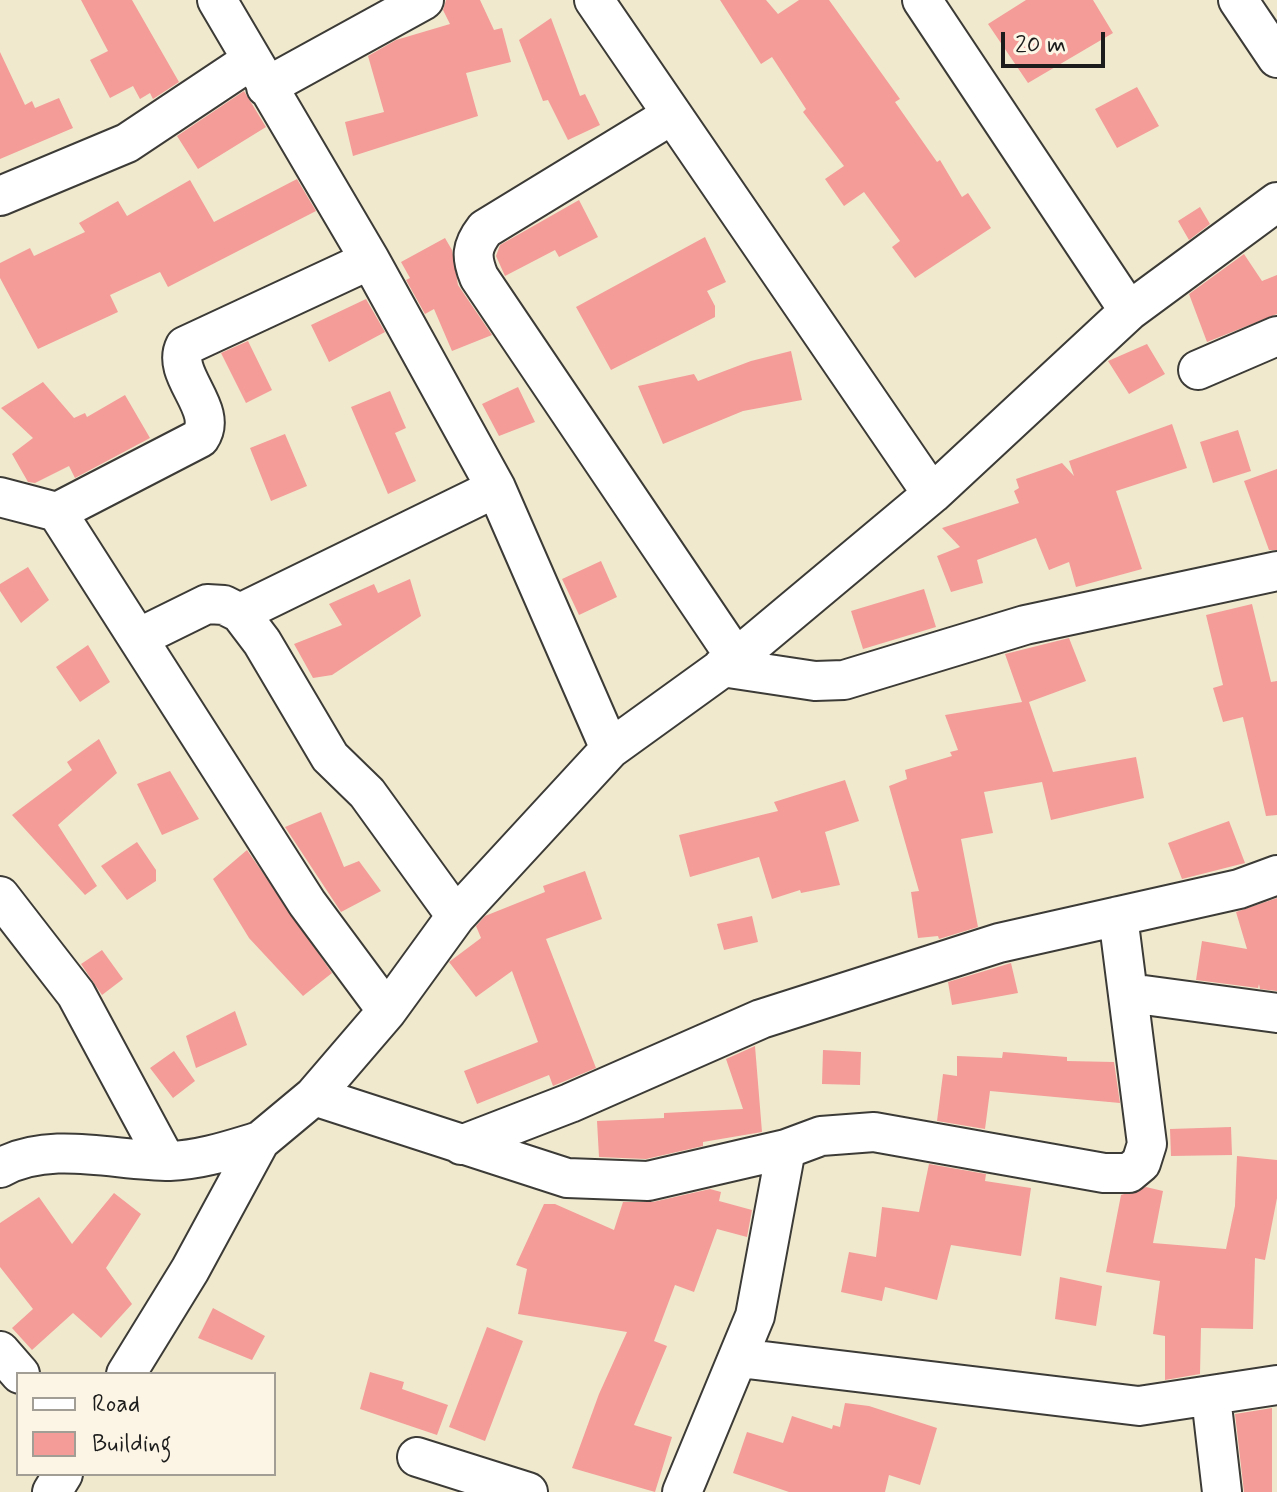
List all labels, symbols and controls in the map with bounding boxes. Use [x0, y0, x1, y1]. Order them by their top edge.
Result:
scale bar [1005, 16, 1109, 66]
text: 20 m [1015, 30, 1066, 61]
legend [16, 1372, 276, 1476]
text: Road [92, 1389, 140, 1420]
text: Building [92, 1429, 172, 1460]

